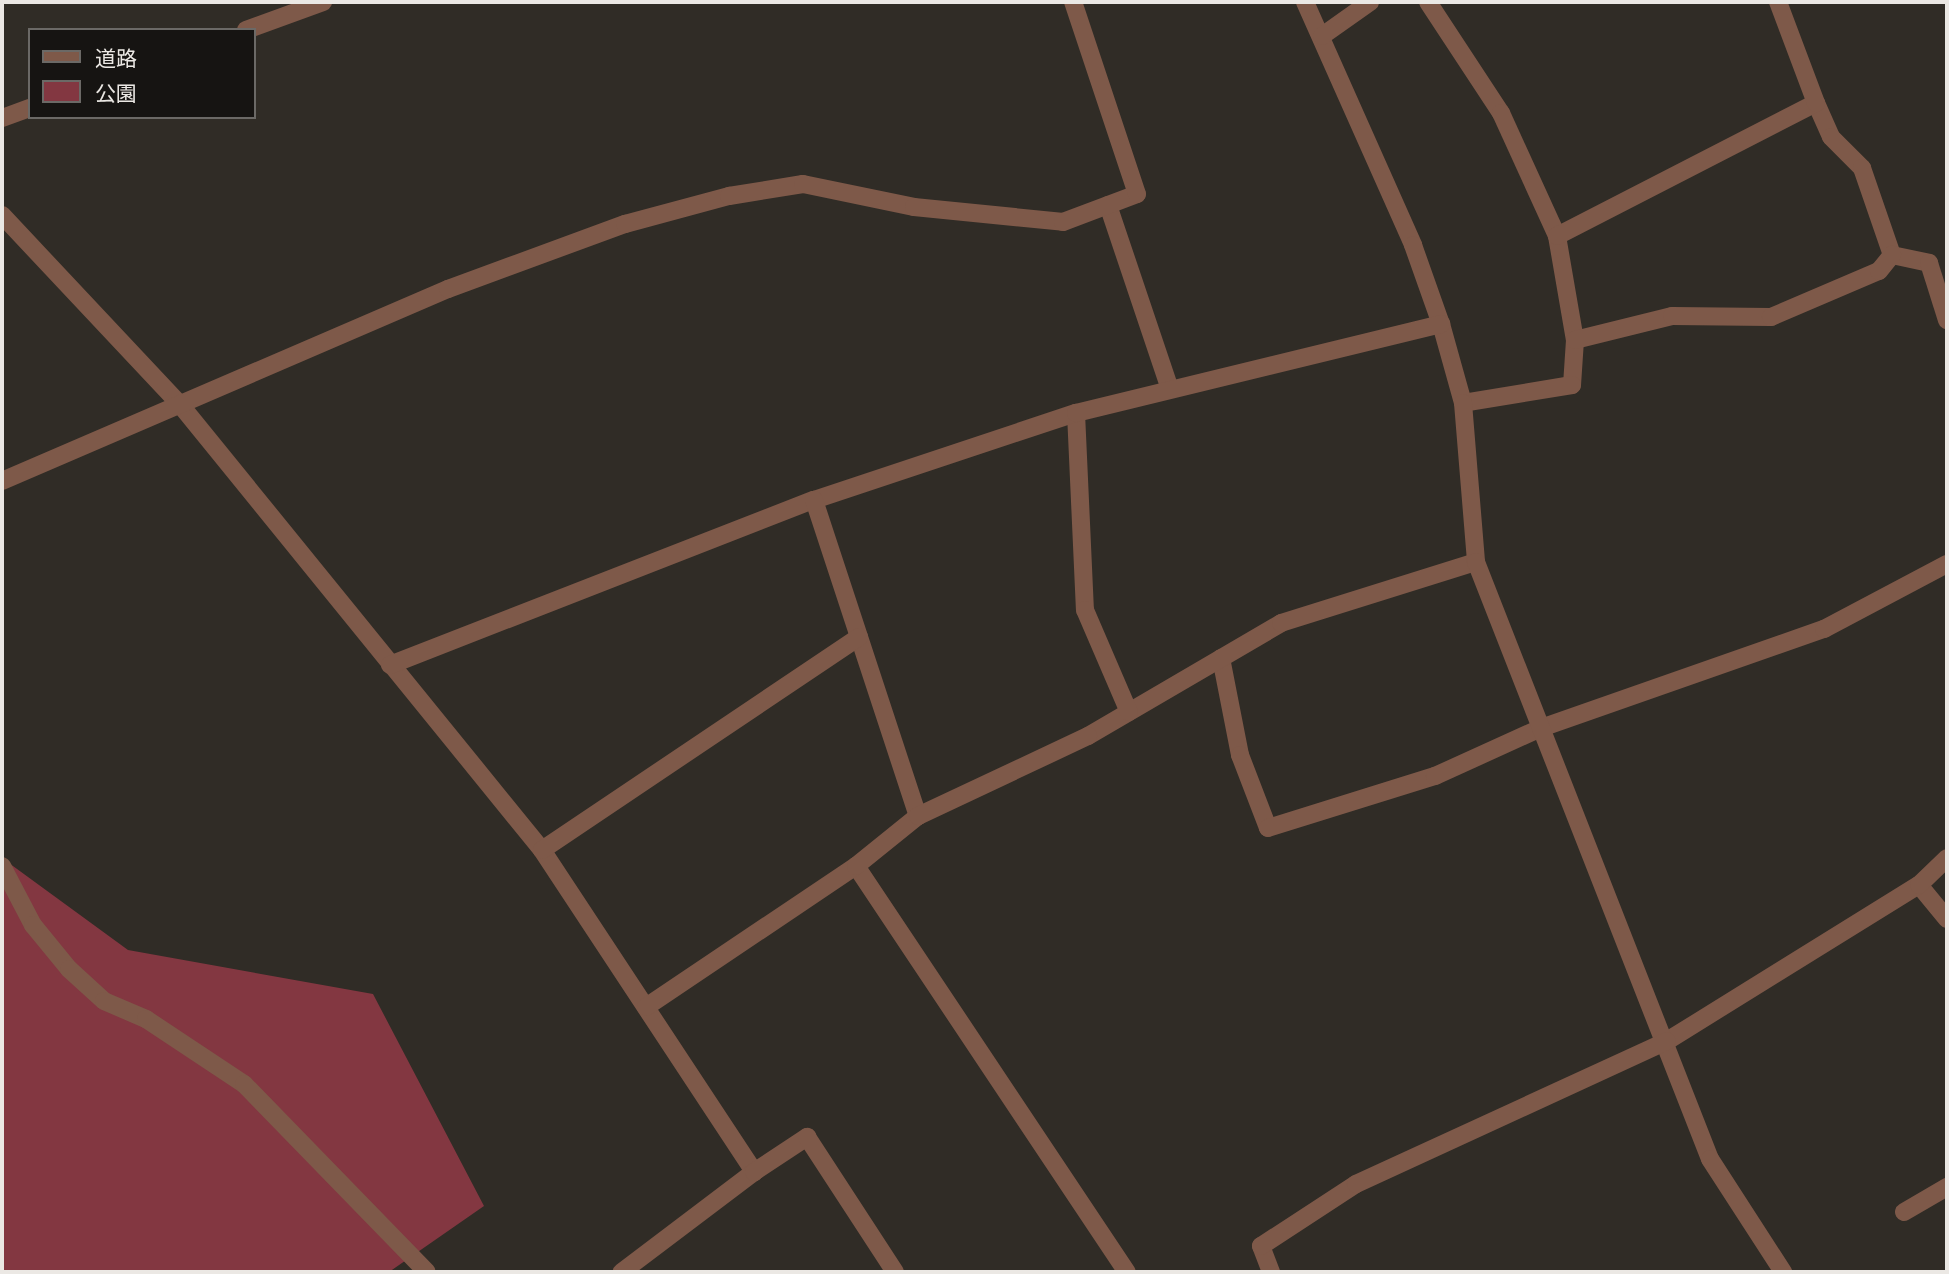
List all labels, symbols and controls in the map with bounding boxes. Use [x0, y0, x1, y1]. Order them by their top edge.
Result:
legend [28, 28, 256, 119]
text: 道路 [95, 46, 137, 71]
text: 公園 [95, 81, 137, 106]

